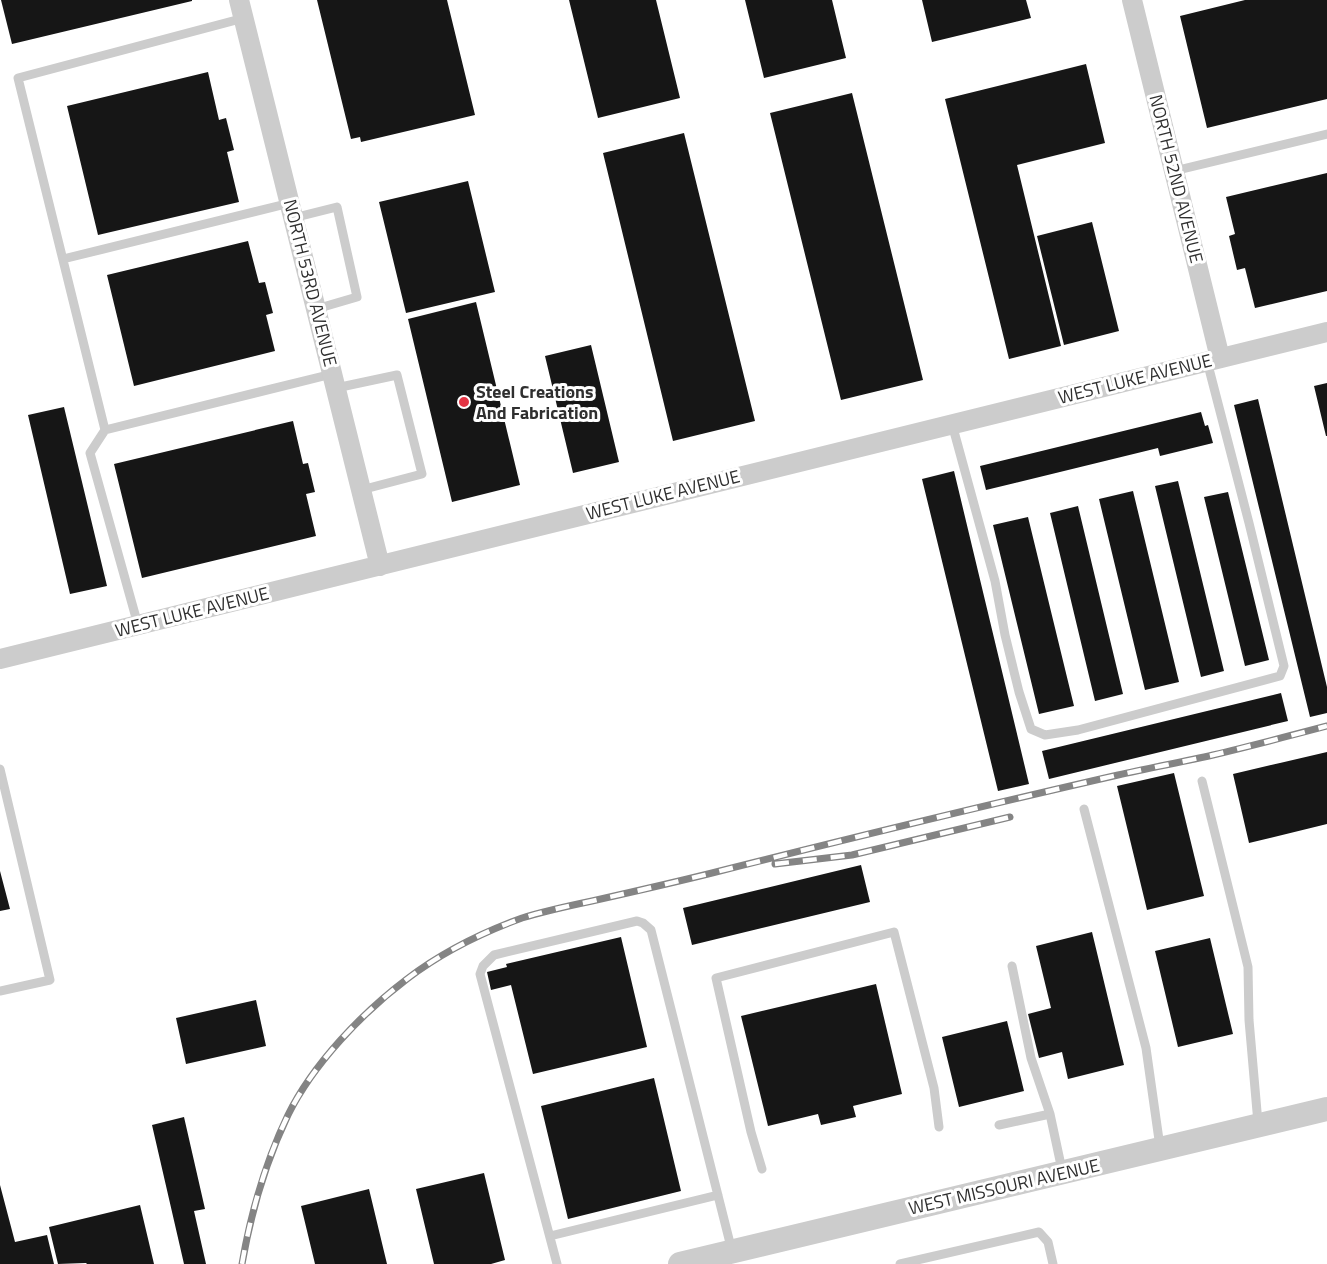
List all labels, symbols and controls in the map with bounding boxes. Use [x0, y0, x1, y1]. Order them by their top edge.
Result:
street label: NORTH 52ND AVENUE [1142, 92, 1210, 266]
street label: NORTH 53RD AVENUE [277, 196, 344, 369]
street label: WEST LUKE AVENUE [1055, 346, 1215, 411]
place label: Steel Creations And Fabrication [476, 378, 598, 426]
marker: Steel Creations And Fabrication [457, 395, 471, 409]
street label: WEST LUKE AVENUE [583, 462, 743, 527]
street label: WEST LUKE AVENUE [112, 579, 272, 644]
street label: WEST MISSOURI AVENUE [906, 1151, 1102, 1222]

